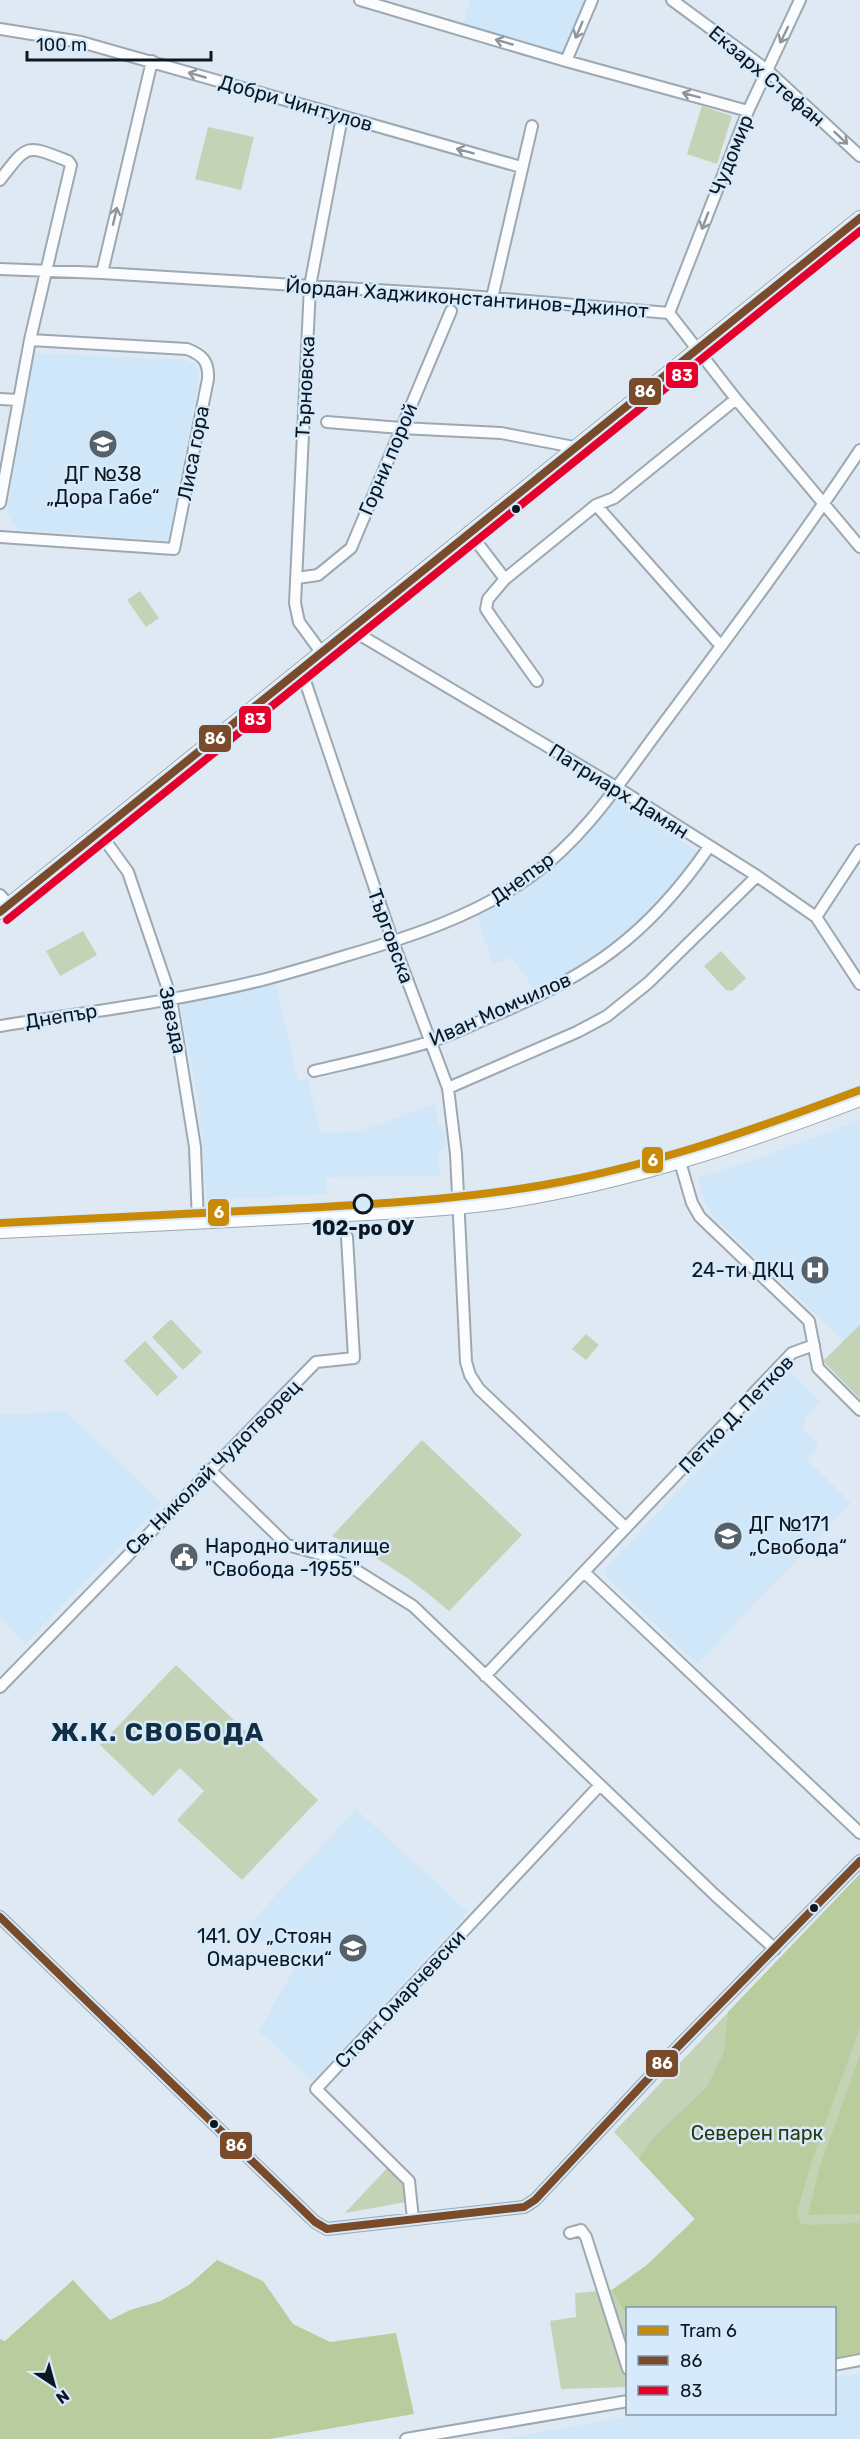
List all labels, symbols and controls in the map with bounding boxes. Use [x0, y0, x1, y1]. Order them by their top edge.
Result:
one-way arrow [572, 21, 584, 39]
street label: Екзарх Стефан [704, 21, 830, 131]
scale bar [27, 24, 212, 62]
one-way arrow [777, 26, 789, 44]
text: 100 m [36, 34, 87, 56]
one-way arrow [495, 36, 514, 47]
one-way arrow [188, 68, 207, 80]
street label: Добри Чинтулов [216, 70, 376, 136]
one-way arrow [682, 89, 701, 100]
street label: Чудомир [704, 111, 758, 199]
one-way arrow [833, 131, 848, 145]
one-way arrow [456, 145, 475, 156]
one-way arrow [110, 207, 122, 226]
one-way arrow [698, 212, 709, 230]
street label: Йордан Хаджиконстантинов-Джинот [285, 273, 649, 323]
street label: Търновска [290, 335, 320, 439]
line badge: 83 [665, 361, 699, 389]
text: 83 [671, 366, 693, 385]
line badge: 86 [628, 377, 662, 406]
text: 86 [634, 382, 656, 401]
street label: Горни порой [354, 399, 422, 519]
street label: Лиса гора [172, 404, 214, 502]
school or university icon: ДГ №38 „Дора Габе“ [87, 428, 119, 460]
place label: ДГ №38 „Дора Габе“ [46, 462, 160, 509]
unlabelled marker [510, 503, 522, 515]
line badge: 83 [238, 705, 272, 734]
text: 83 [244, 710, 266, 729]
line badge: 86 [198, 724, 232, 753]
text: 86 [204, 729, 226, 748]
street label: Патриарх Дамян [545, 738, 693, 844]
street label: Днепър [486, 847, 558, 909]
street label: Търговска [363, 885, 419, 987]
street label: Иван Момчилов [425, 967, 575, 1051]
street label: Звезда [154, 984, 192, 1056]
street label: Днепър [23, 998, 99, 1034]
line badge: 6 [641, 1146, 664, 1174]
text: 6 [648, 1151, 658, 1170]
marker: 102-ро ОУ [353, 1194, 373, 1214]
line badge: 6 [207, 1198, 230, 1227]
text: 6 [214, 1203, 224, 1222]
place label: 102-ро ОУ [312, 1216, 415, 1240]
hospital icon: 24-ти ДКЦ [799, 1254, 831, 1286]
place label: 24-ти ДКЦ [691, 1258, 794, 1282]
street label: Петко Д. Петков [673, 1350, 799, 1478]
street label: Св. Николай Чудотворец [120, 1374, 306, 1560]
place label: ДГ №171 „Свобода“ [749, 1512, 847, 1559]
school or university icon: ДГ №171 „Свобода“ [712, 1520, 744, 1552]
place label: Народно читалище "Свобода -1955" [205, 1534, 390, 1581]
public building icon: Народно читалище "Свобода -1955" [168, 1541, 200, 1573]
district label: Ж.К. СВОБОДА [51, 1717, 265, 1748]
unlabelled marker [808, 1902, 820, 1914]
place label: 141. ОУ „Стоян Омарчевски“ [197, 1924, 332, 1971]
street label: Стоян Омарчевски [330, 1925, 470, 2073]
school or university icon: 141. ОУ „Стоян Омарчевски“ [337, 1932, 369, 1964]
line badge: 86 [645, 2049, 679, 2078]
text: 86 [651, 2054, 673, 2073]
unlabelled marker [208, 2118, 220, 2130]
park label: Северен парк [691, 2121, 824, 2145]
line badge: 86 [219, 2131, 253, 2160]
text: 86 [225, 2136, 247, 2155]
legend [626, 2307, 836, 2415]
text: Tram 6 [680, 2320, 737, 2342]
text: 86 [680, 2350, 702, 2372]
north arrow [24, 2355, 84, 2415]
text: 83 [680, 2380, 702, 2402]
text: N [52, 2386, 73, 2408]

